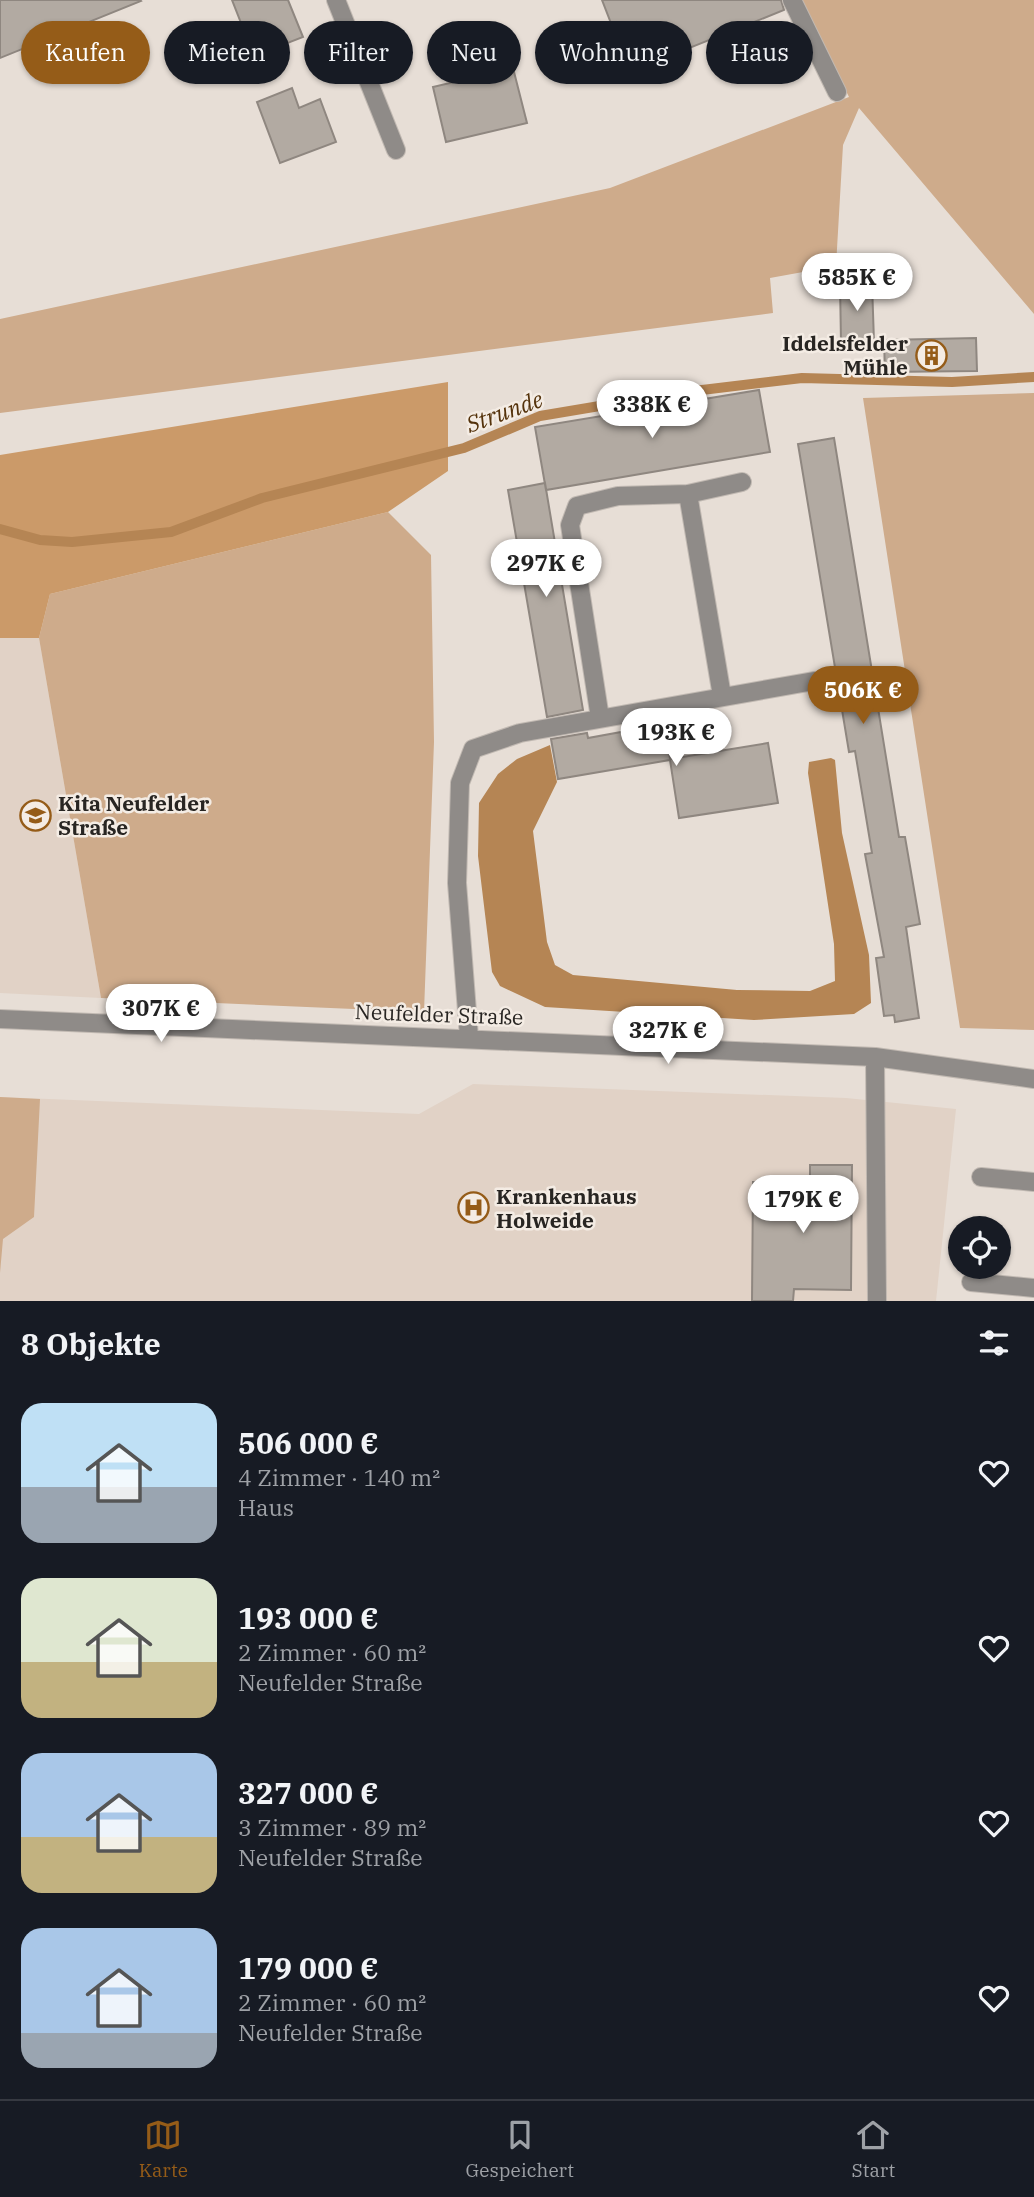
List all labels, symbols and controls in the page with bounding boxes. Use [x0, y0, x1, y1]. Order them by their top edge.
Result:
chip: Kaufen [21, 21, 150, 84]
chip: Mieten [164, 21, 290, 84]
chip: Filter [304, 21, 413, 84]
chip: Neu [427, 21, 521, 84]
chip: Wohnung [535, 21, 692, 84]
chip: Haus [706, 21, 813, 84]
pin: 585K € [800, 254, 914, 313]
text: 585K € [818, 261, 896, 291]
place label: Iddelsfelder Mühle [782, 329, 909, 381]
building icon: Iddelsfelder Mühle [914, 338, 948, 372]
pin: 338K € [595, 380, 709, 440]
water label: Strunde [460, 383, 547, 439]
text: 338K € [613, 388, 691, 418]
pin: 297K € [489, 540, 603, 599]
text: 297K € [507, 547, 585, 577]
pin: 506K € [806, 666, 920, 726]
text: 506K € [824, 674, 902, 704]
pin: 193K € [619, 708, 733, 768]
text: 193K € [637, 716, 715, 746]
place label: Kita Neufelder Straße [58, 789, 210, 841]
school or university icon: Kita Neufelder Straße [18, 798, 52, 832]
pin: 307K € [104, 984, 218, 1044]
text: 307K € [122, 992, 200, 1022]
street label: Neufelder Straße [354, 997, 524, 1031]
pin: 327K € [611, 1006, 725, 1066]
text: 327K € [629, 1014, 707, 1044]
pin: 179K € [746, 1176, 860, 1235]
place label: Krankenhaus Holweide [496, 1182, 637, 1234]
text: 179K € [764, 1183, 842, 1213]
hospital icon: Krankenhaus Holweide [456, 1191, 490, 1225]
map controls [948, 1216, 1011, 1279]
button: locate [948, 1216, 1011, 1279]
text: 8 Objekte [21, 1324, 161, 1363]
icon: filters [975, 1324, 1013, 1362]
text: 506 000 € [238, 1423, 379, 1462]
icon: home [77, 1431, 161, 1515]
icon: heart [975, 1454, 1013, 1492]
text: 4 Zimmer · 140 m² [238, 1462, 440, 1492]
text: Haus [238, 1492, 294, 1522]
text: 193 000 € [238, 1598, 379, 1637]
icon: home [77, 1606, 161, 1690]
icon: heart [975, 1629, 1013, 1667]
text: 2 Zimmer · 60 m² [238, 1637, 426, 1667]
text: Neufelder Straße [238, 1667, 423, 1697]
text: 327 000 € [238, 1773, 379, 1812]
icon: home [77, 1781, 161, 1865]
icon: heart [975, 1804, 1013, 1842]
text: 3 Zimmer · 89 m² [238, 1812, 426, 1842]
text: Neufelder Straße [238, 1842, 423, 1872]
text: 179 000 € [238, 1948, 379, 1987]
icon: home [77, 1956, 161, 2040]
icon: heart [975, 1979, 1013, 2017]
text: 2 Zimmer · 60 m² [238, 1987, 426, 2017]
text: Neufelder Straße [238, 2017, 423, 2047]
tab: Karte [139, 2116, 188, 2182]
tab: Gespeichert [466, 2116, 574, 2182]
tab: Start [852, 2116, 895, 2182]

